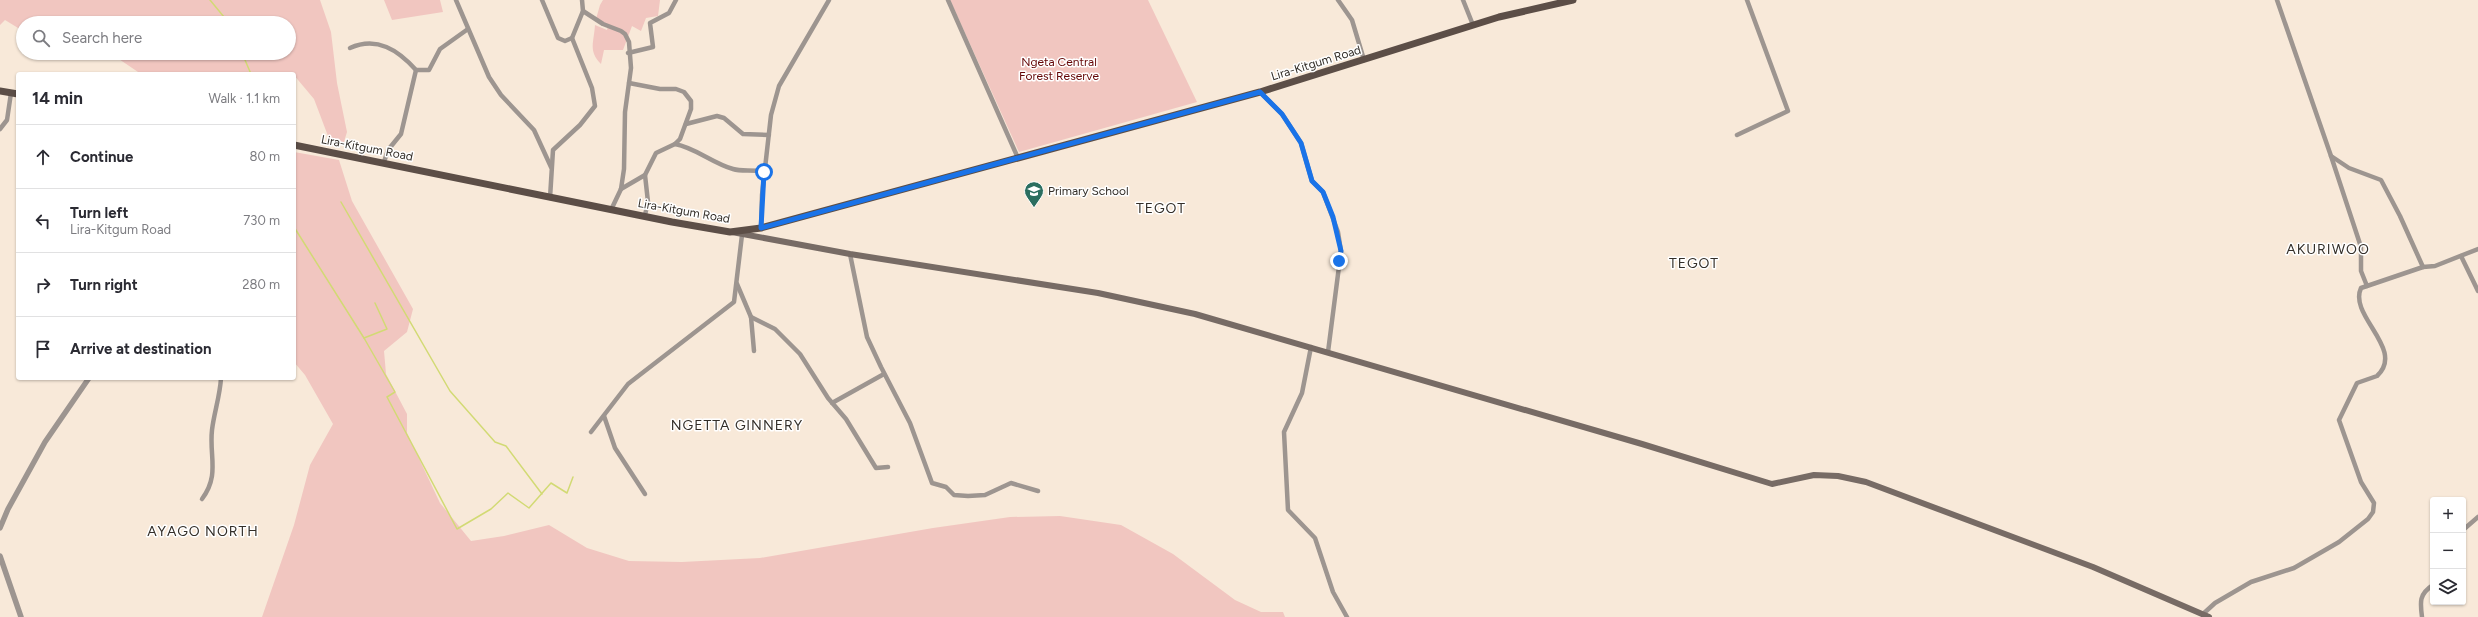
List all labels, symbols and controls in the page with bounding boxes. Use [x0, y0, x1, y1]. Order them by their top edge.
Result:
search box [16, 16, 296, 60]
icon: search [30, 27, 52, 49]
text: Search here [62, 29, 142, 47]
street label: Lira-Kitgum Road [1269, 43, 1363, 83]
park label: Ngeta Central Forest Reserve [1019, 55, 1099, 83]
text: 14 min [32, 88, 83, 108]
text: Walk · 1.1 km [209, 91, 280, 106]
street label: Lira-Kitgum Road [320, 132, 414, 164]
icon: ahead [32, 146, 54, 168]
text: Continue [70, 148, 133, 166]
text: 80 m [249, 149, 280, 164]
route start [755, 163, 773, 181]
school or university icon: Primary School [1023, 180, 1045, 208]
place label: Primary School [1048, 184, 1129, 198]
street label: Lira-Kitgum Road [637, 196, 731, 226]
district label: TEGOT [1136, 200, 1186, 217]
text: Turn left [70, 204, 128, 222]
icon: left [32, 210, 54, 232]
text: 730 m [243, 213, 280, 228]
text: Lira-Kitgum Road [70, 222, 171, 237]
district label: AKURIWOO [2286, 241, 2370, 258]
route end [1330, 252, 1348, 270]
district label: TEGOT [1669, 255, 1719, 272]
icon: right [32, 274, 54, 296]
text: Turn right [70, 276, 138, 294]
text: 280 m [242, 277, 280, 292]
icon: arrive [32, 338, 54, 360]
text: Arrive at destination [70, 340, 211, 358]
district label: NGETTA GINNERY [671, 417, 803, 434]
map controls [2430, 497, 2466, 605]
button: + [2430, 497, 2466, 533]
district label: AYAGO NORTH [147, 523, 259, 540]
button: − [2430, 533, 2466, 569]
button: layers [2430, 569, 2466, 605]

